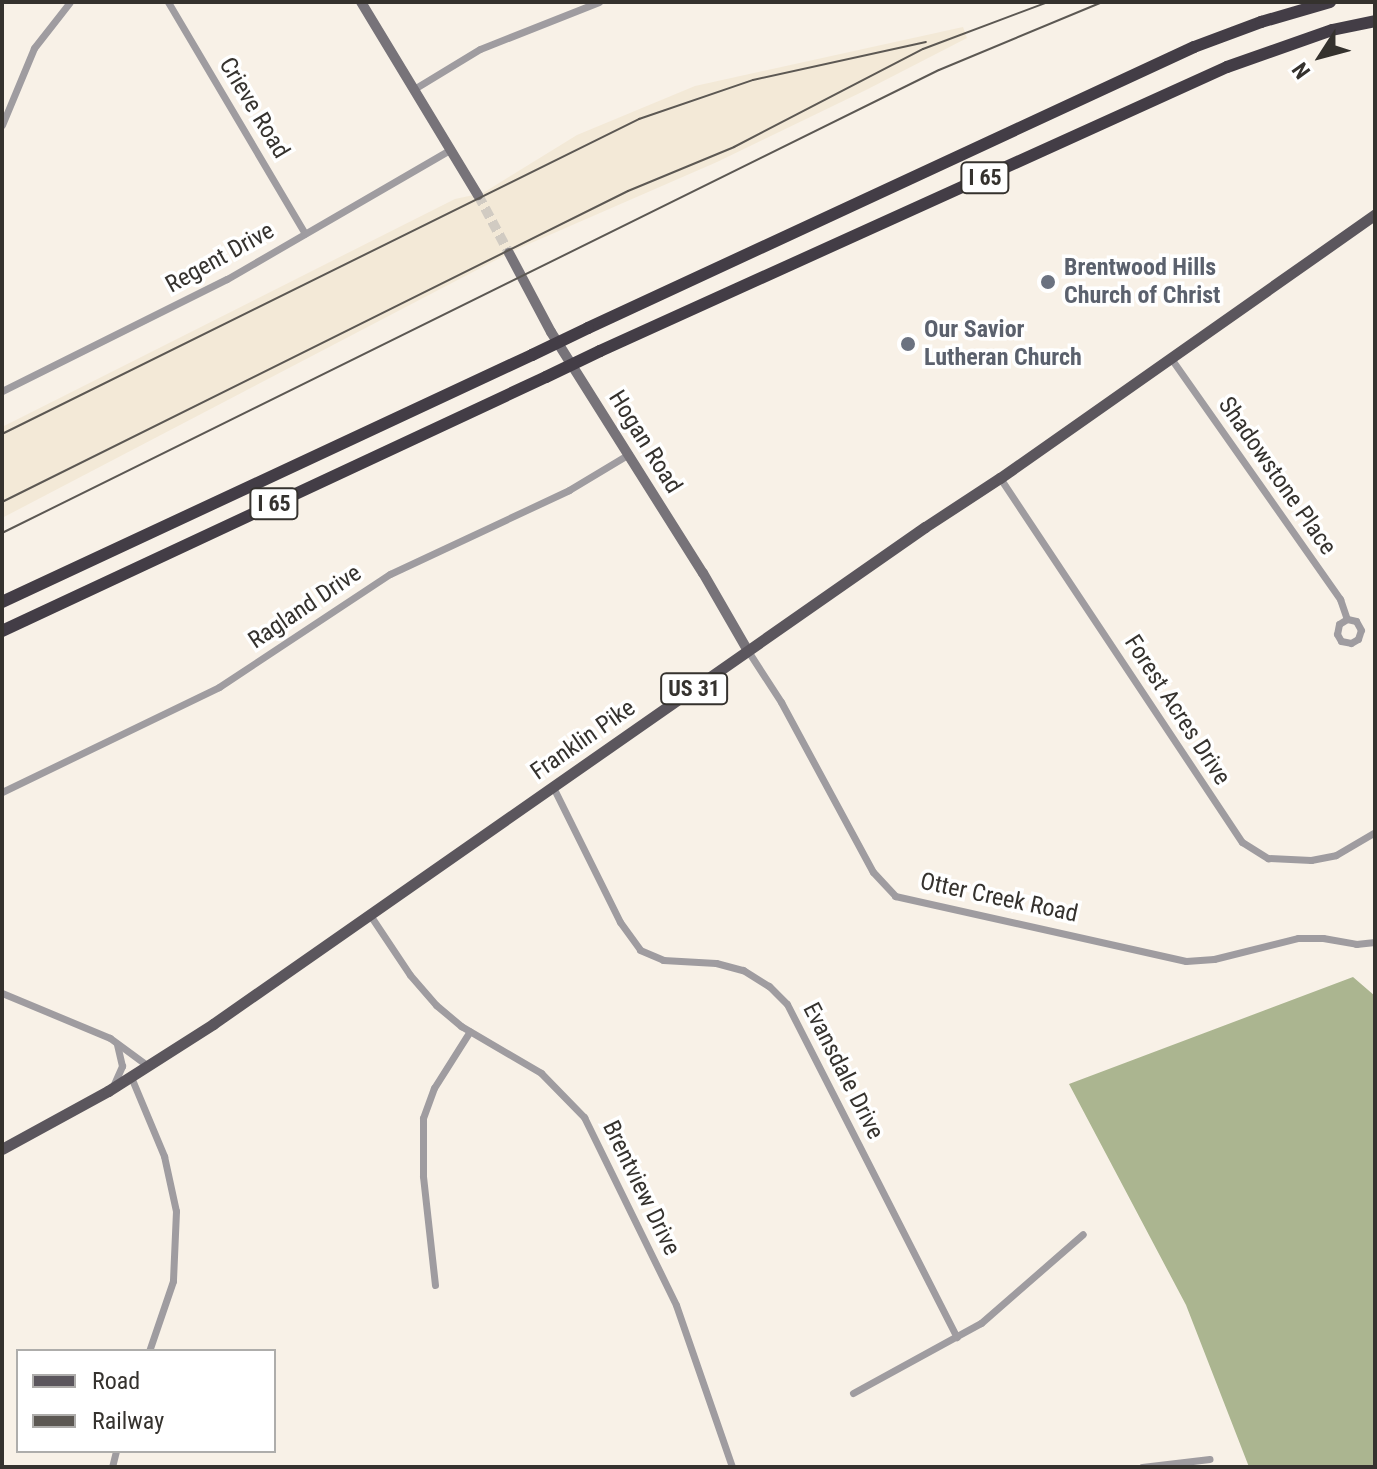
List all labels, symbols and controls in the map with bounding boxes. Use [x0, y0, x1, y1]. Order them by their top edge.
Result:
north arrow [1281, 16, 1361, 96]
street label: Crieve Road [213, 52, 295, 164]
text: N [1287, 58, 1315, 83]
road number: I 65 [959, 160, 1011, 196]
street label: Regent Drive [161, 217, 279, 299]
place label: Brentwood Hills Church of Christ [1064, 254, 1220, 310]
marker: Brentwood Hills Church of Christ [1039, 273, 1057, 291]
place label: Our Savior Lutheran Church [924, 316, 1082, 372]
marker: Our Savior Lutheran Church [899, 335, 917, 353]
street label: Hogan Road [602, 385, 688, 499]
street label: Shadowstone Place [1212, 392, 1342, 560]
road number: I 65 [248, 486, 300, 522]
street label: Ragland Drive [243, 559, 367, 655]
street label: Forest Acres Drive [1118, 630, 1236, 790]
road number: US 31 [660, 671, 728, 707]
street label: Franklin Pike [525, 694, 641, 786]
street label: Otter Creek Road [918, 867, 1080, 929]
street label: Evansdale Drive [796, 998, 890, 1144]
street label: Brentview Drive [596, 1116, 686, 1260]
legend [16, 1349, 276, 1453]
text: Road [92, 1367, 140, 1395]
text: Railway [92, 1407, 164, 1435]

